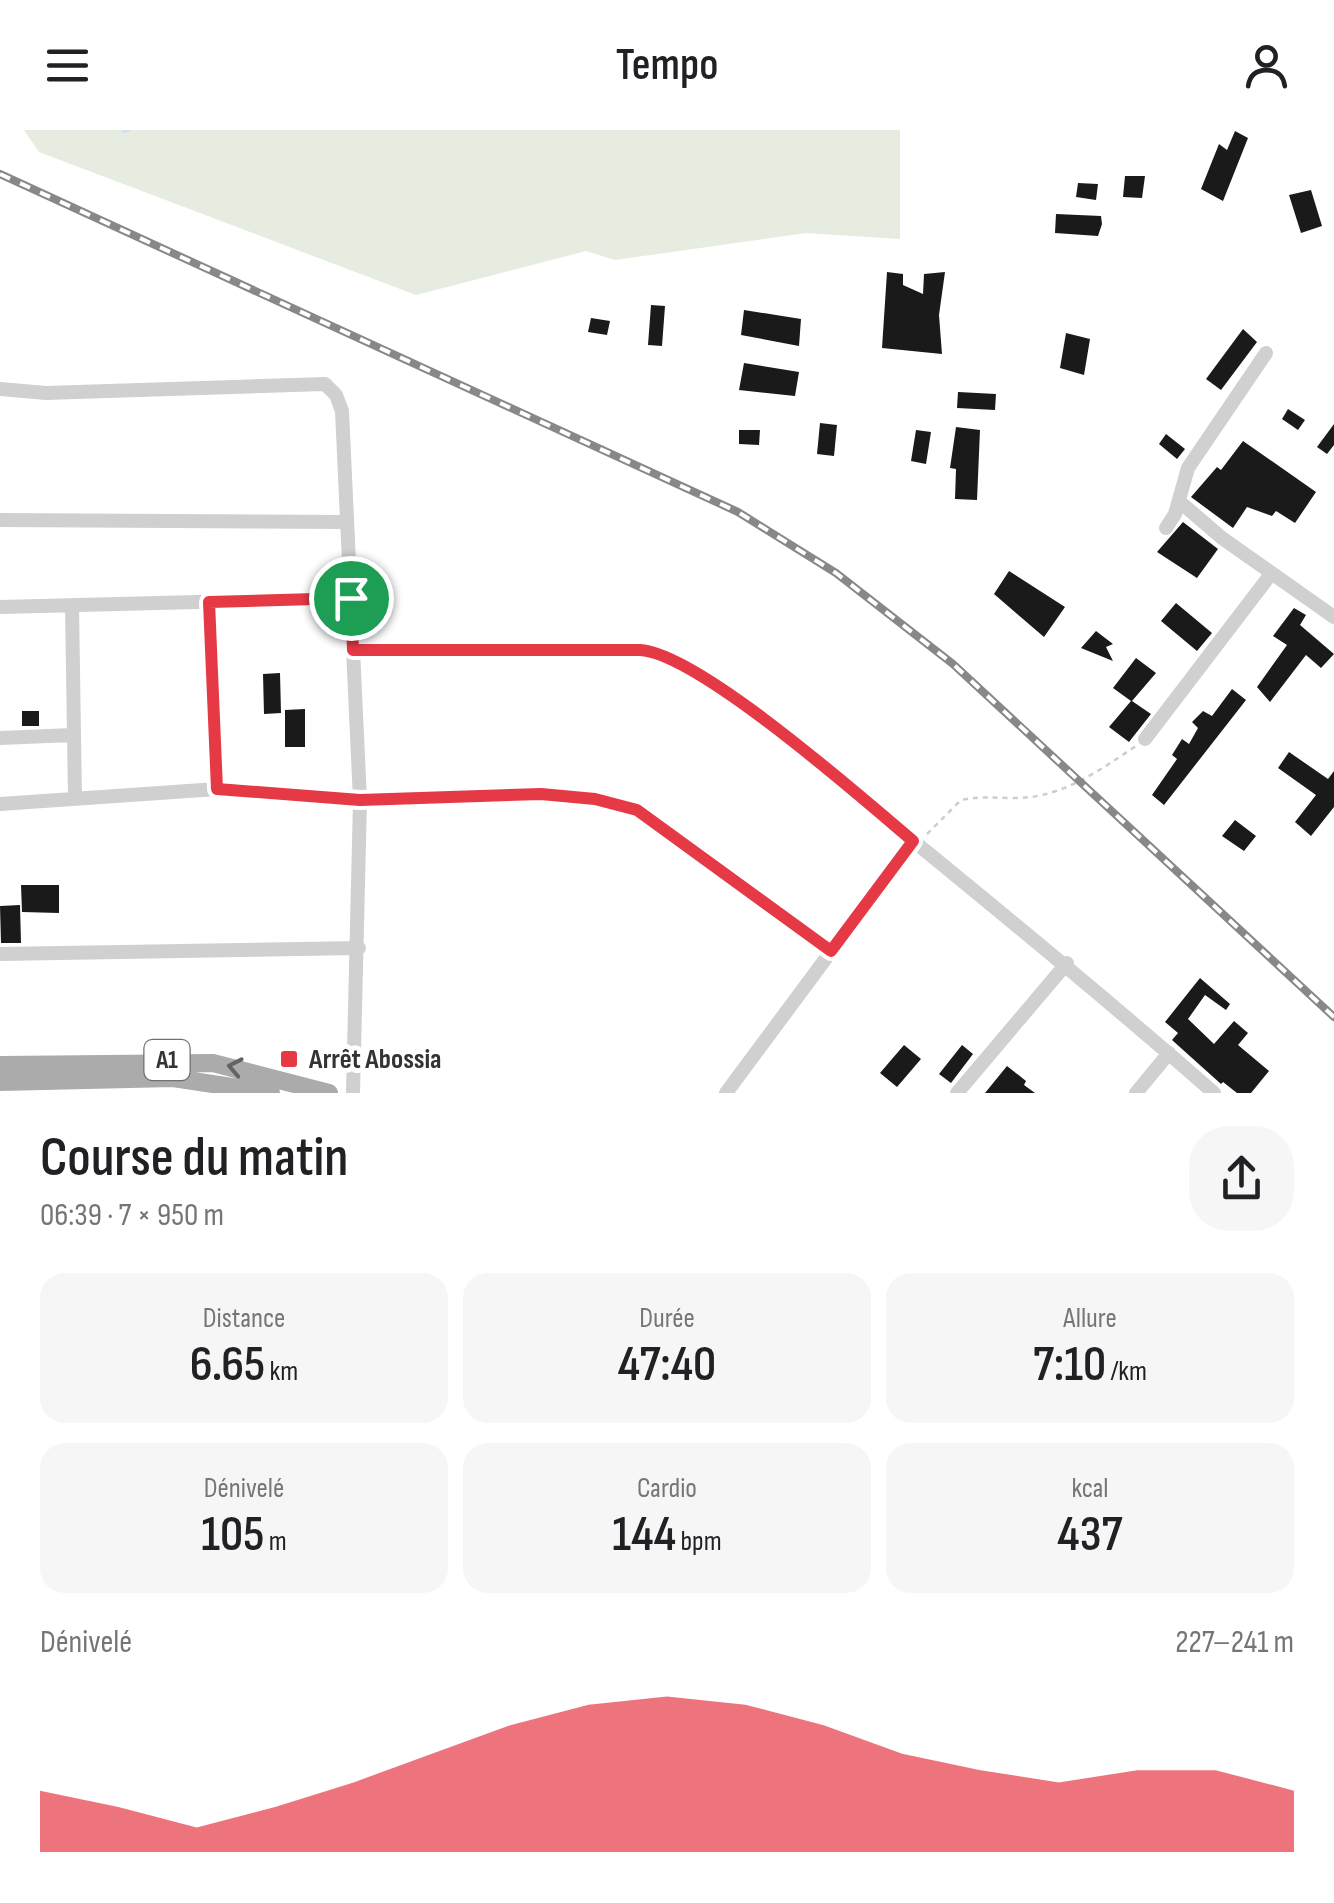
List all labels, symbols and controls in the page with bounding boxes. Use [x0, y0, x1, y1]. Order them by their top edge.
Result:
icon: menu [40, 38, 95, 93]
text: Tempo [616, 38, 718, 93]
icon: person [1239, 38, 1294, 93]
pin [309, 556, 394, 641]
icon: arrive [324, 571, 379, 626]
road number: A1 [144, 1040, 190, 1080]
place label: Arrêt Abossia [308, 1043, 442, 1076]
marker: Arrêt Abossia [278, 1048, 300, 1070]
one-way arrow [227, 1058, 244, 1079]
text: Course du matin [40, 1125, 348, 1192]
button: share [1189, 1126, 1294, 1231]
text: 06:39 · 7 × 950 m [40, 1196, 224, 1235]
text: Distance [203, 1302, 285, 1335]
text: Durée [639, 1302, 695, 1335]
text: Allure [1063, 1302, 1117, 1335]
text: 6.65 [190, 1335, 265, 1395]
text: 47:40 [618, 1335, 716, 1395]
text: 7:10 [1033, 1335, 1106, 1395]
text: km [265, 1355, 298, 1388]
text: /km [1106, 1355, 1147, 1388]
text: Dénivelé [204, 1472, 284, 1505]
text: Cardio [637, 1472, 697, 1505]
text: kcal [1071, 1472, 1109, 1505]
text: 105 [201, 1505, 264, 1565]
text: 144 [612, 1505, 676, 1565]
text: 437 [1057, 1505, 1123, 1565]
text: m [264, 1525, 287, 1558]
text: bpm [676, 1525, 722, 1558]
text: Dénivelé [40, 1623, 132, 1662]
text: 227–241 m [1175, 1623, 1294, 1662]

